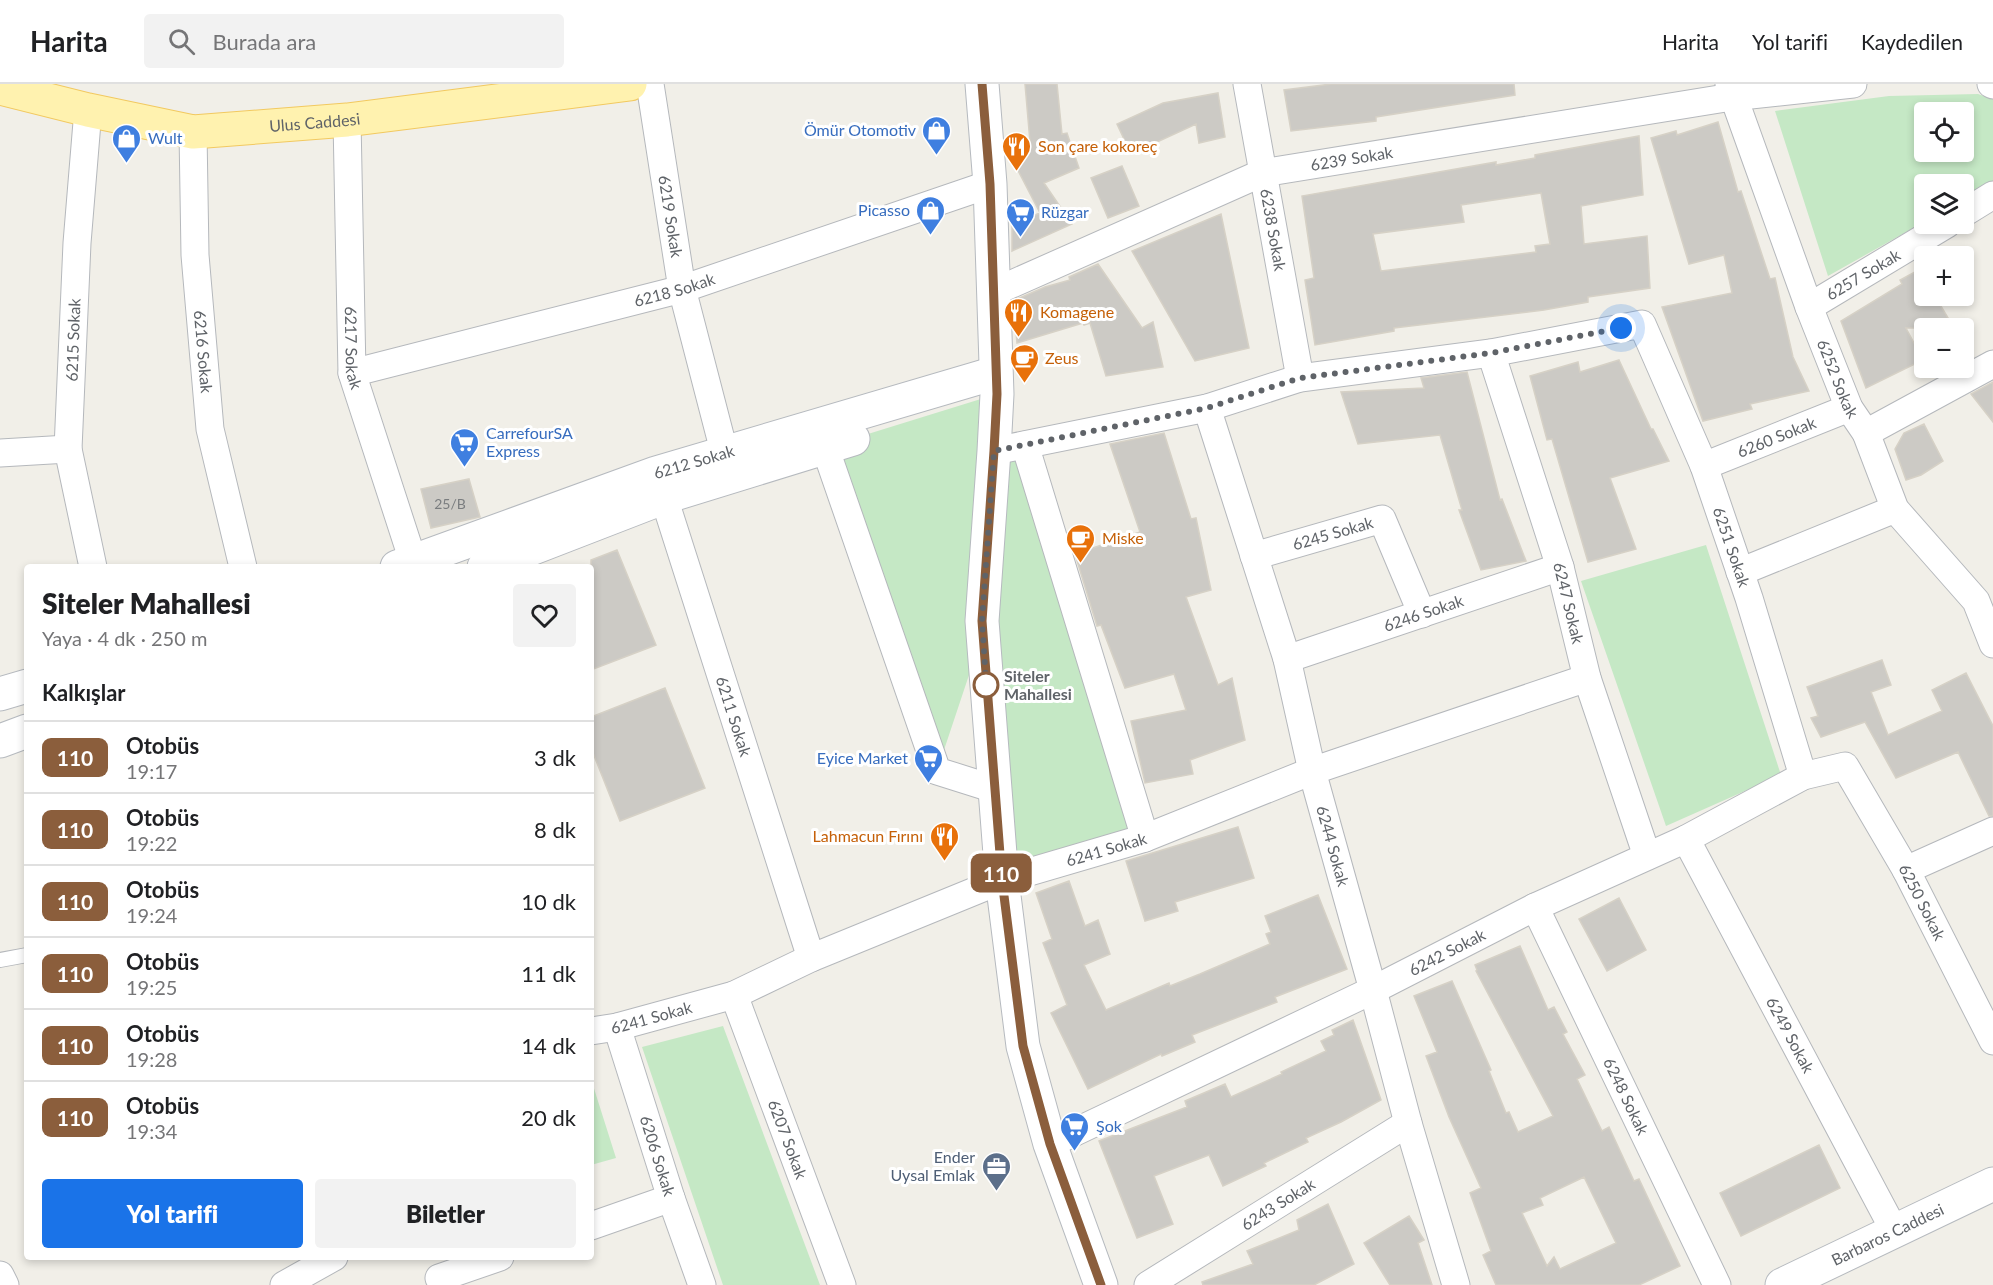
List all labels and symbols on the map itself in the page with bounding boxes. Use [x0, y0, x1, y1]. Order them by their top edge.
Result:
street label: Ulus Caddesi [268, 108, 361, 135]
shop icon: Ömür Otomotiv [921, 114, 953, 156]
place label: Ömür Otomotiv [804, 120, 917, 139]
shop icon: Wult [111, 122, 143, 164]
place label: Wult [148, 128, 183, 147]
restaurant icon: Son çare kokoreç [1001, 130, 1033, 172]
place label: Son çare kokoreç [1038, 136, 1158, 155]
street label: 6239 Sokak [1309, 142, 1395, 174]
street label: 6219 Sokak [655, 174, 687, 260]
street label: 6238 Sokak [1257, 187, 1291, 273]
shop icon: Picasso [915, 194, 947, 236]
supermarket icon: Rüzgar [1004, 196, 1036, 238]
place label: Picasso [858, 200, 910, 219]
place label: Rüzgar [1041, 202, 1089, 221]
street label: 6257 Sokak [1822, 244, 1904, 304]
street label: 6218 Sokak [632, 268, 718, 310]
restaurant icon: Komagene [1003, 296, 1035, 338]
street label: 6215 Sokak [62, 297, 83, 382]
place label: Komagene [1040, 302, 1114, 321]
street label: 6217 Sokak [342, 306, 367, 392]
street label: 6216 Sokak [191, 309, 217, 395]
your location [1606, 313, 1636, 343]
street label: 6252 Sokak [1814, 336, 1863, 422]
cafe icon: Zeus [1008, 342, 1040, 384]
place label: Zeus [1045, 348, 1079, 367]
street label: 6260 Sokak [1734, 412, 1819, 461]
place label: CarrefourSA Express [486, 423, 573, 460]
supermarket icon: CarrefourSA Express [449, 426, 481, 468]
street label: 6212 Sokak [651, 440, 737, 482]
house number: 25/B [434, 495, 466, 512]
street label: 6251 Sokak [1710, 504, 1755, 590]
street label: 6245 Sokak [1290, 512, 1376, 553]
cafe icon: Miske [1065, 522, 1097, 564]
place label: Miske [1102, 528, 1144, 547]
street label: 6247 Sokak [1550, 560, 1589, 646]
street label: 6246 Sokak [1381, 590, 1467, 635]
place label: Siteler Mahallesi [1004, 666, 1072, 703]
marker: Siteler Mahallesi [973, 672, 999, 698]
street label: 6211 Sokak [713, 674, 756, 759]
supermarket icon: Eyice Market [913, 742, 945, 784]
place label: Eyice Market [817, 748, 908, 767]
street label: 6244 Sokak [1313, 803, 1354, 889]
restaurant icon: Lahmacun Fırını [928, 820, 960, 862]
place label: Lahmacun Fırını [813, 826, 923, 845]
street label: 6241 Sokak [1064, 828, 1150, 870]
line badge: 110 [966, 854, 1036, 892]
street label: 6250 Sokak [1895, 860, 1950, 944]
street label: 6242 Sokak [1405, 924, 1489, 979]
street label: 6249 Sokak [1763, 994, 1819, 1077]
street label: 6241 Sokak [610, 997, 695, 1037]
street label: 6248 Sokak [1600, 1054, 1654, 1138]
street label: 6207 Sokak [765, 1097, 812, 1182]
supermarket icon: Şok [1059, 1110, 1091, 1152]
street label: 6206 Sokak [637, 1113, 680, 1199]
place label: Şok [1096, 1116, 1123, 1135]
place label: Ender Uysal Emlak [890, 1147, 976, 1184]
office icon: Ender Uysal Emlak [980, 1150, 1012, 1192]
street label: 6243 Sokak [1237, 1173, 1319, 1234]
street label: Barbaros Caddesi [1828, 1199, 1947, 1269]

